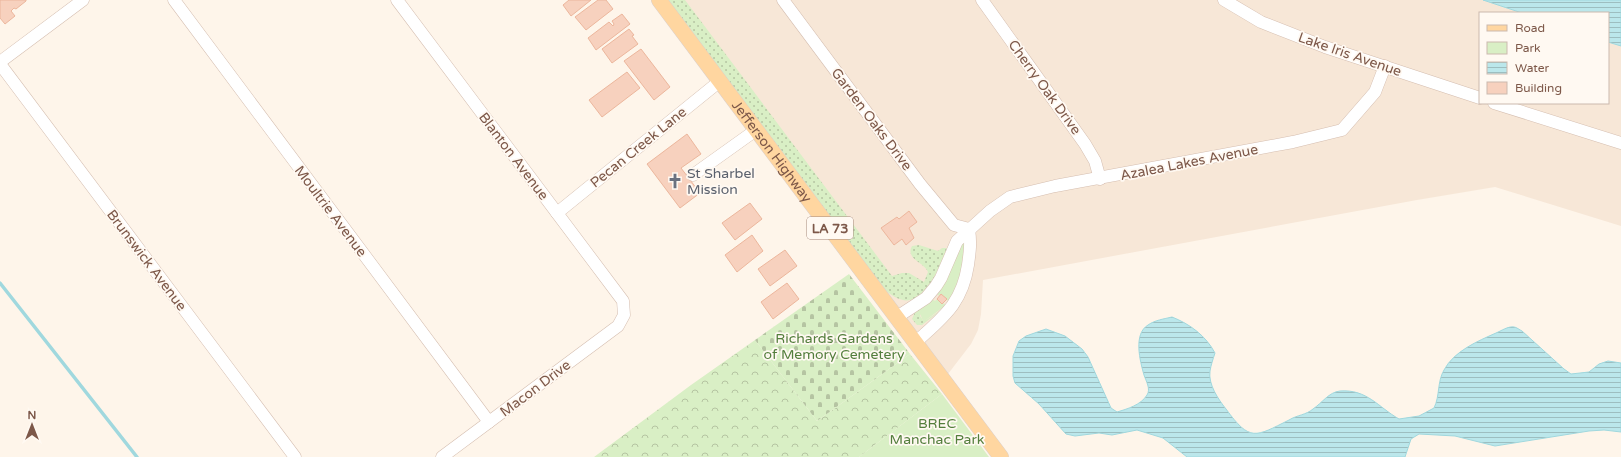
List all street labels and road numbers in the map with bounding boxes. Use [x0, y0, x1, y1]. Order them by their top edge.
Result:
street label: Lake Iris Avenue [1296, 29, 1404, 80]
street label: Cherry Oak Drive [1005, 37, 1085, 138]
street label: Garden Oaks Drive [827, 65, 916, 174]
street label: Jefferson Highway [728, 97, 816, 206]
street label: Pecan Creek Lane [587, 103, 690, 191]
street label: Blanton Avenue [475, 109, 552, 204]
street label: Azalea Lakes Avenue [1119, 141, 1260, 184]
street label: Moultrie Avenue [291, 162, 370, 260]
street label: Brunswick Avenue [103, 206, 190, 314]
road number: LA 73 [807, 217, 853, 239]
street label: Macon Drive [497, 356, 574, 420]

